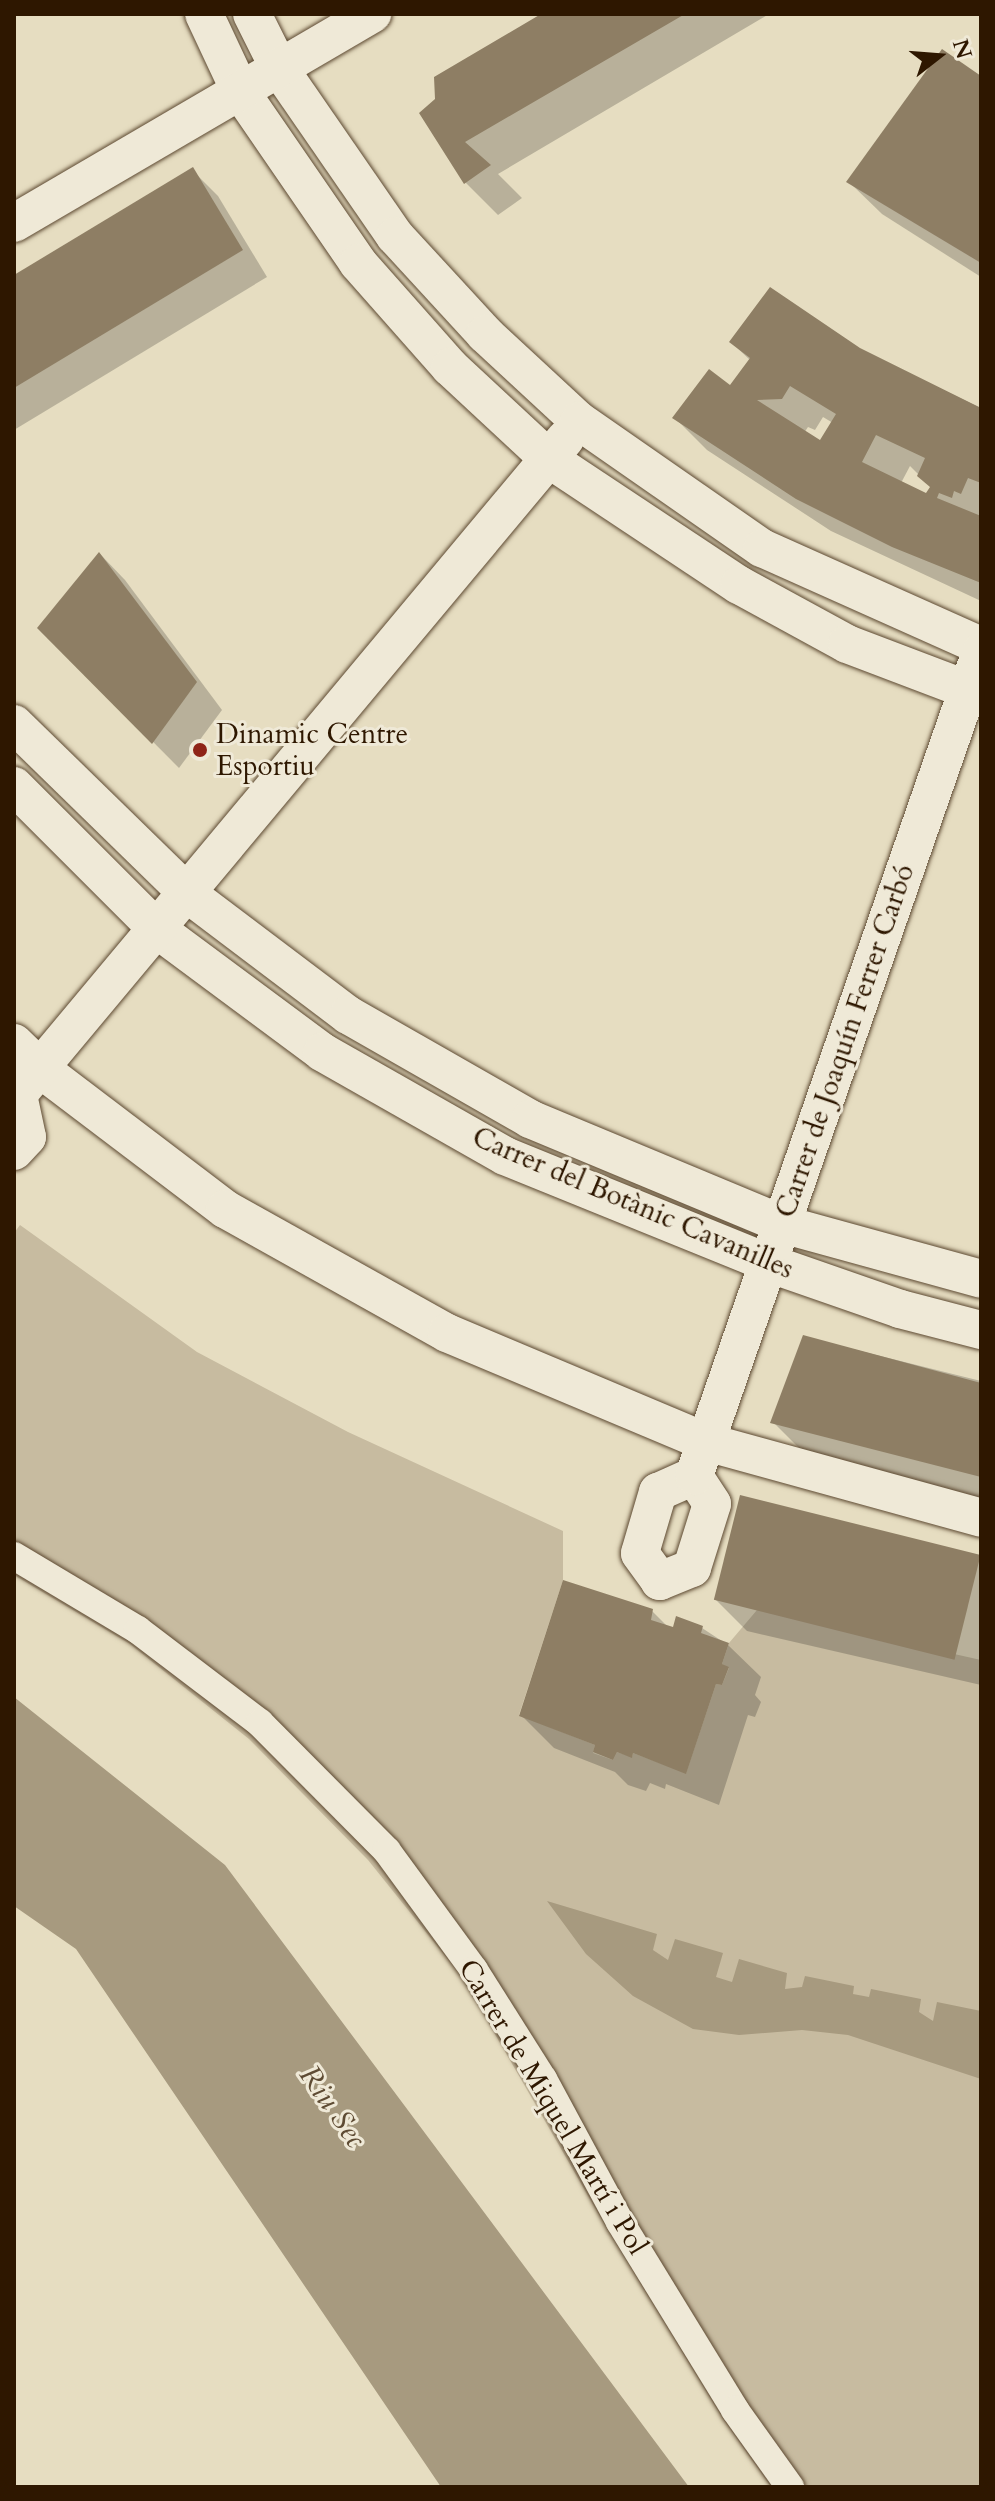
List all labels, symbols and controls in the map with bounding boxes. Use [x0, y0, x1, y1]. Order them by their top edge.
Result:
north arrow [899, 16, 979, 96]
text: N [945, 35, 979, 62]
place label: Dinamic Centre Esportiu [216, 717, 408, 783]
marker: Dinamic Centre Esportiu [191, 741, 209, 759]
street label: Carrer de Joaquín Ferrer Carbó [769, 860, 921, 1222]
street label: Carrer del Botànic Cavanilles [467, 1120, 799, 1286]
street label: Carrer de Miquel Martí i Pol [451, 1953, 655, 2261]
water label: Riu Sec [291, 2059, 373, 2155]

